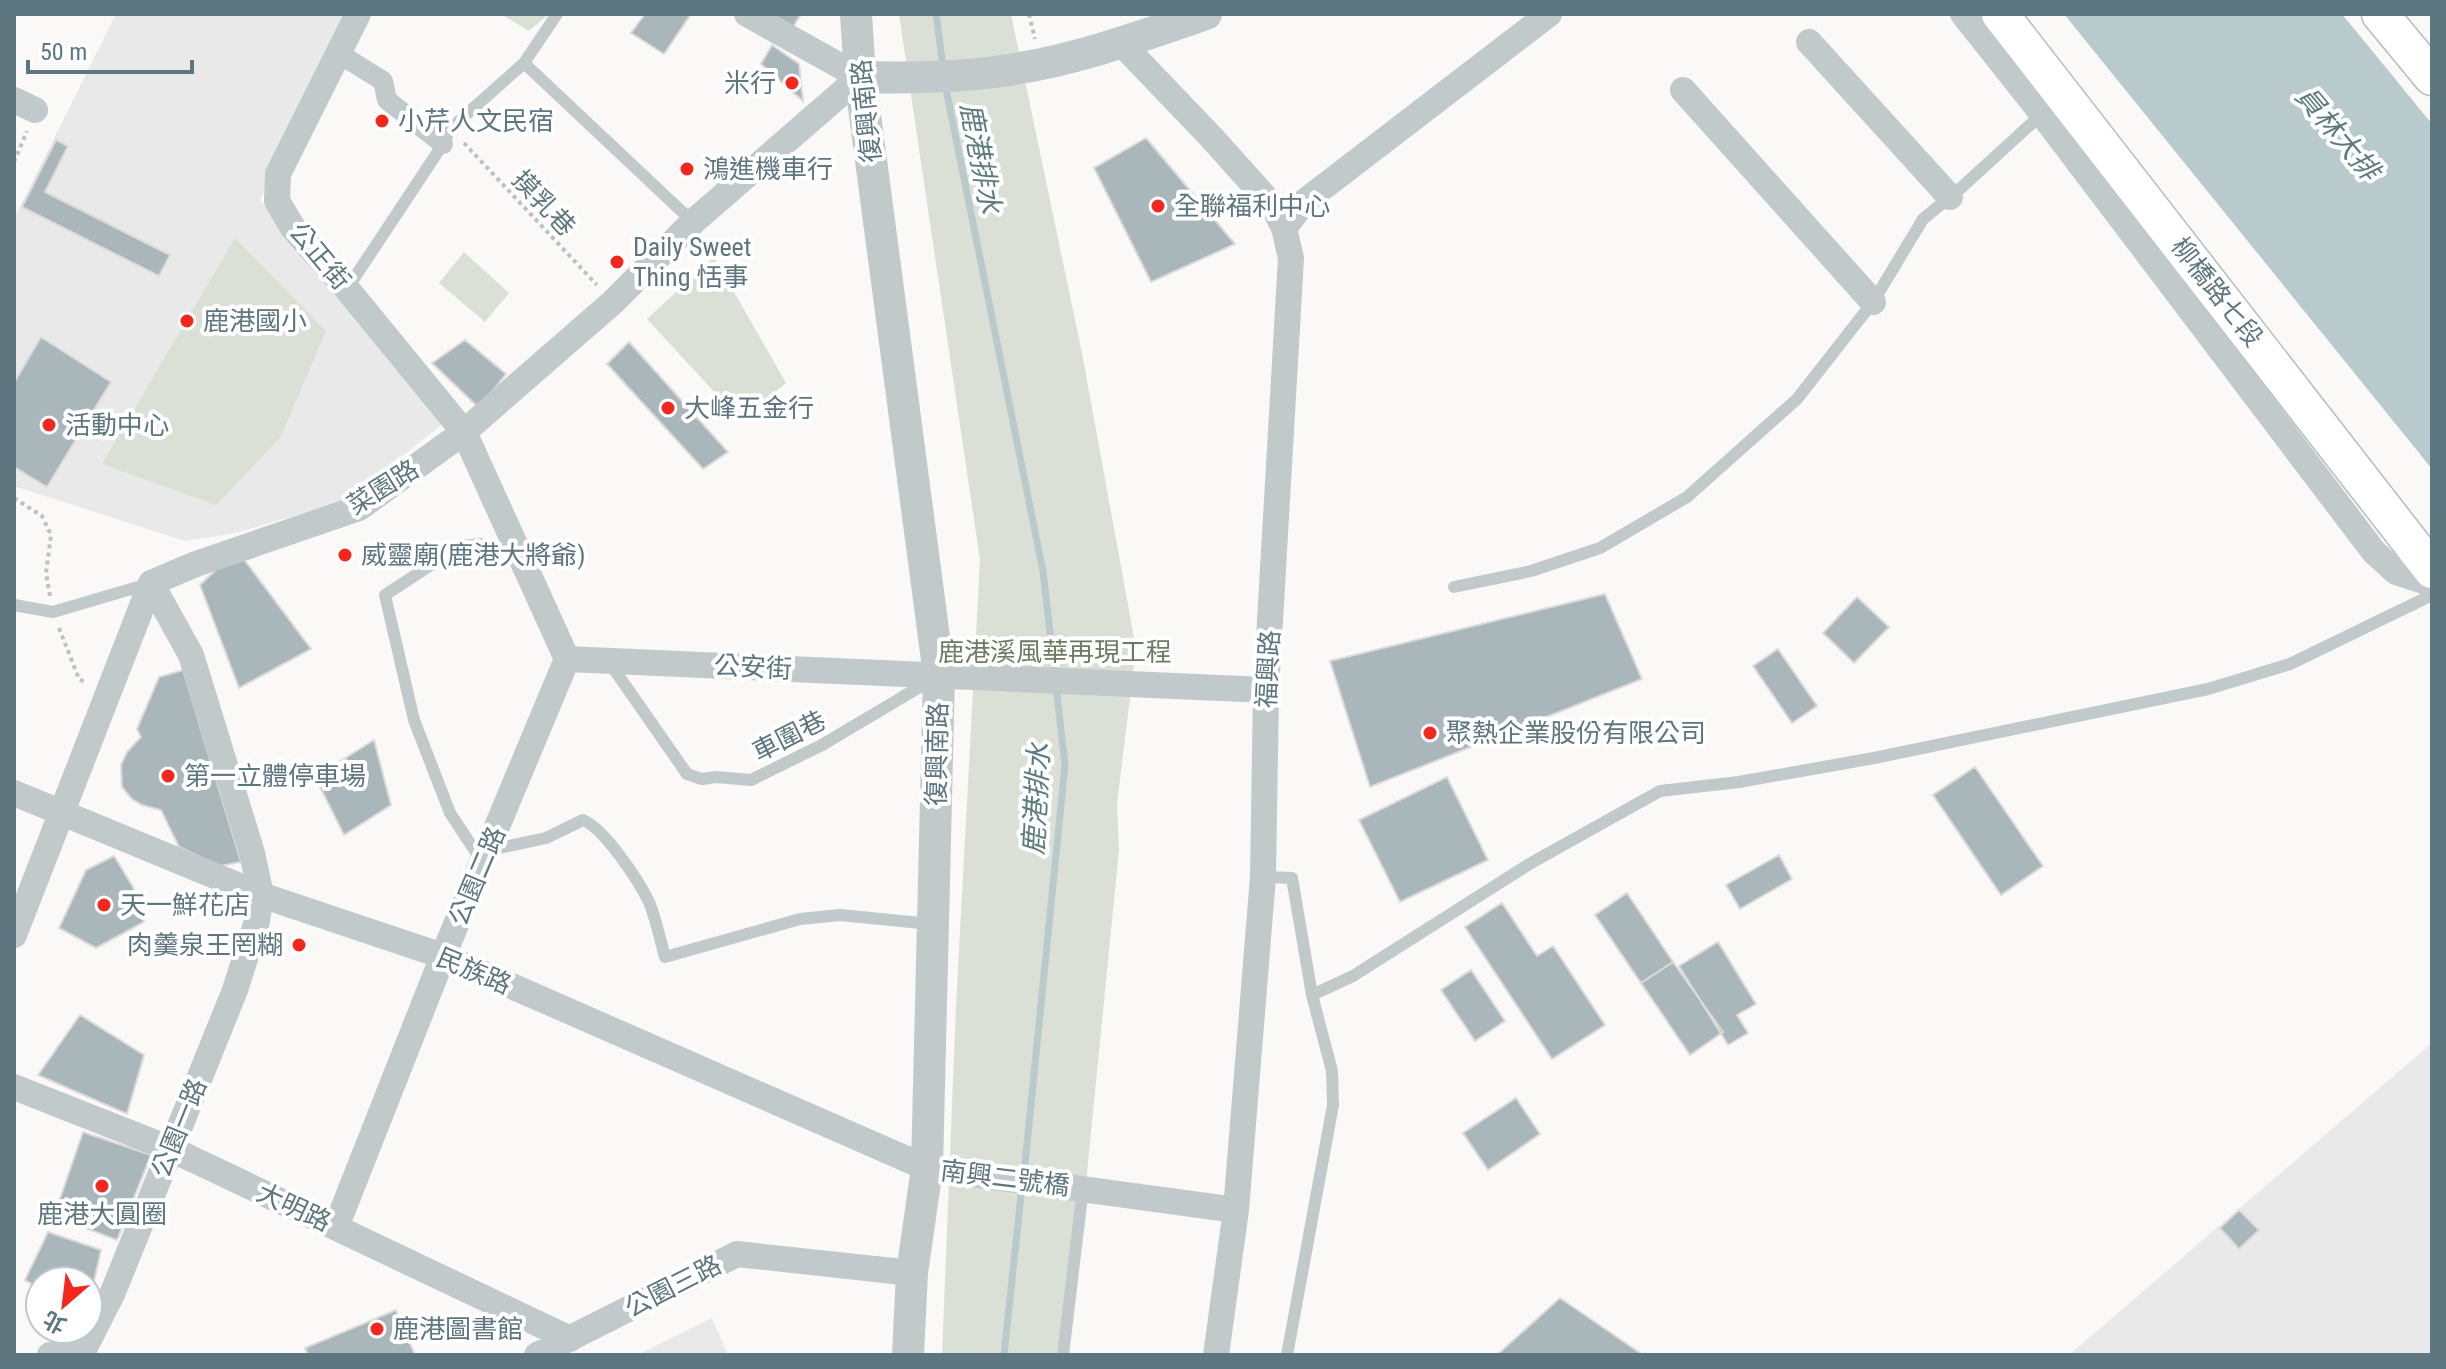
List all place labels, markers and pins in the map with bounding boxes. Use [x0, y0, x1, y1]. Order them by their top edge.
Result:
place label: 米行 [724, 68, 776, 98]
marker: 米行 [783, 74, 801, 92]
place label: 小芹人文民宿 [398, 106, 554, 136]
marker: 小芹人文民宿 [373, 112, 391, 130]
place label: 鴻進機車行 [703, 154, 833, 184]
marker: 鴻進機車行 [678, 160, 696, 178]
place label: 全聯福利中心 [1174, 191, 1330, 221]
marker: 全聯福利中心 [1149, 197, 1167, 215]
place label: Daily Sweet Thing 恬事 [633, 232, 751, 292]
marker: Daily Sweet Thing 恬事 [608, 253, 626, 271]
place label: 鹿港國小 [203, 306, 307, 336]
marker: 鹿港國小 [178, 312, 196, 330]
place label: 大峰五金行 [684, 393, 814, 423]
marker: 大峰五金行 [659, 399, 677, 417]
place label: 活動中心 [65, 410, 169, 440]
marker: 活動中心 [40, 416, 58, 434]
place label: 威靈廟(鹿港大將爺) [361, 540, 585, 570]
marker: 威靈廟(鹿港大將爺) [336, 546, 354, 564]
place label: 聚熱企業股份有限公司 [1446, 718, 1706, 748]
marker: 聚熱企業股份有限公司 [1421, 724, 1439, 742]
place label: 第一立體停車場 [184, 761, 366, 791]
marker: 第一立體停車場 [159, 767, 177, 785]
place label: 天一鮮花店 [120, 890, 250, 920]
marker: 天一鮮花店 [95, 896, 113, 914]
place label: 肉羹泉王罔糊 [127, 930, 283, 960]
marker: 肉羹泉王罔糊 [290, 936, 308, 954]
marker: 鹿港大圓圈 [93, 1177, 111, 1195]
place label: 鹿港大圓圈 [37, 1199, 167, 1229]
place label: 鹿港圖書館 [393, 1314, 523, 1344]
marker: 鹿港圖書館 [368, 1320, 386, 1338]

